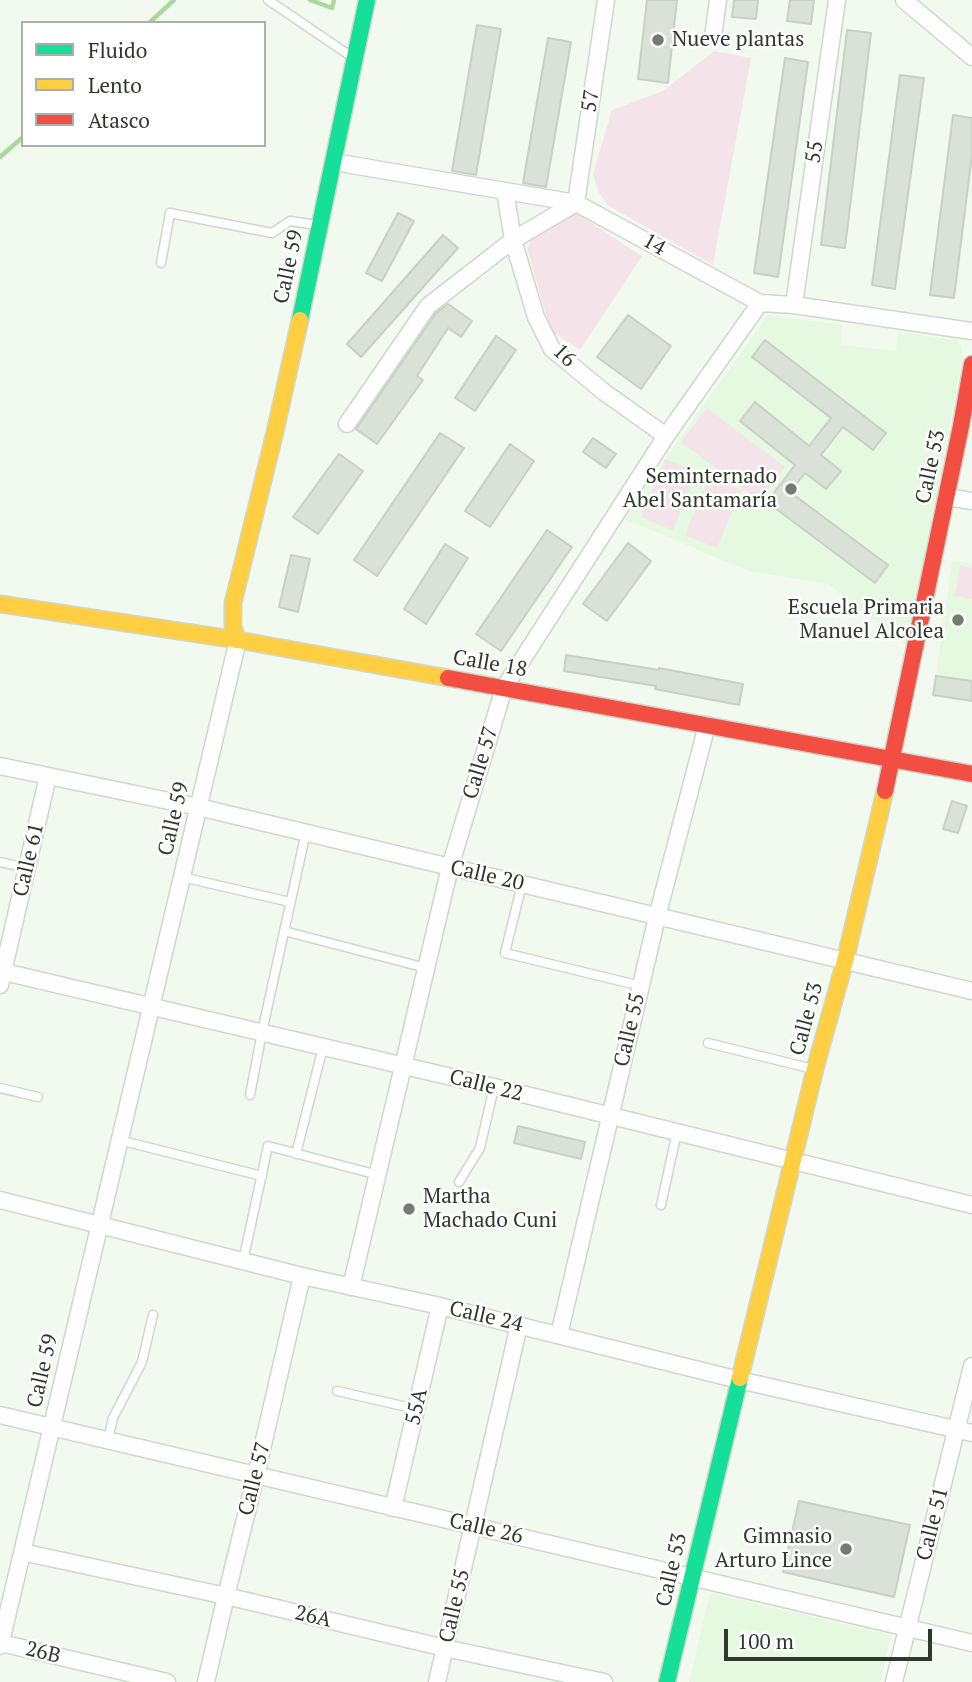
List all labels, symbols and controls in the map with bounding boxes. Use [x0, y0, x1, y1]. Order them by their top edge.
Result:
legend [21, 21, 266, 147]
place label: Nueve plantas [672, 27, 804, 53]
marker: Nueve plantas [650, 32, 666, 48]
text: Fluido [88, 36, 147, 64]
text: Lento [88, 71, 142, 99]
street label: 57 [577, 88, 605, 114]
text: Atasco [88, 106, 150, 134]
street label: 55 [801, 139, 829, 165]
street label: Calle 59 [269, 228, 309, 306]
street label: 14 [638, 229, 670, 261]
street label: 16 [547, 339, 581, 373]
street label: Calle 53 [911, 428, 951, 506]
place label: Seminternado Abel Santamaría [623, 464, 777, 514]
marker: Seminternado Abel Santamaría [783, 481, 799, 497]
place label: Escuela Primaria Manuel Alcolea [788, 595, 944, 645]
marker: Escuela Primaria Manuel Alcolea [950, 612, 966, 628]
street label: Calle 18 [451, 645, 529, 683]
street label: Calle 57 [458, 724, 504, 802]
street label: Calle 59 [153, 780, 195, 858]
street label: Calle 61 [8, 821, 50, 899]
street label: Calle 20 [448, 855, 526, 897]
street label: Calle 53 [785, 980, 829, 1058]
street label: Calle 55 [609, 991, 651, 1069]
street label: Calle 22 [447, 1065, 525, 1107]
place label: Martha Machado Cuni [423, 1184, 557, 1234]
marker: Martha Machado Cuni [401, 1201, 417, 1217]
street label: Calle 24 [447, 1296, 525, 1338]
street label: Calle 59 [22, 1332, 64, 1410]
street label: 55A [401, 1386, 433, 1428]
street label: Calle 57 [234, 1440, 276, 1518]
street label: Calle 51 [912, 1485, 954, 1563]
street label: Calle 26 [447, 1508, 525, 1550]
place label: Gimnasio Arturo Lince [715, 1524, 832, 1574]
street label: Calle 53 [651, 1531, 693, 1609]
marker: Gimnasio Arturo Lince [838, 1541, 854, 1557]
street label: Calle 55 [434, 1567, 476, 1645]
street label: 26A [292, 1601, 334, 1633]
scale bar [727, 1616, 935, 1660]
text: 100 m [737, 1627, 794, 1655]
street label: 26B [23, 1637, 63, 1669]

